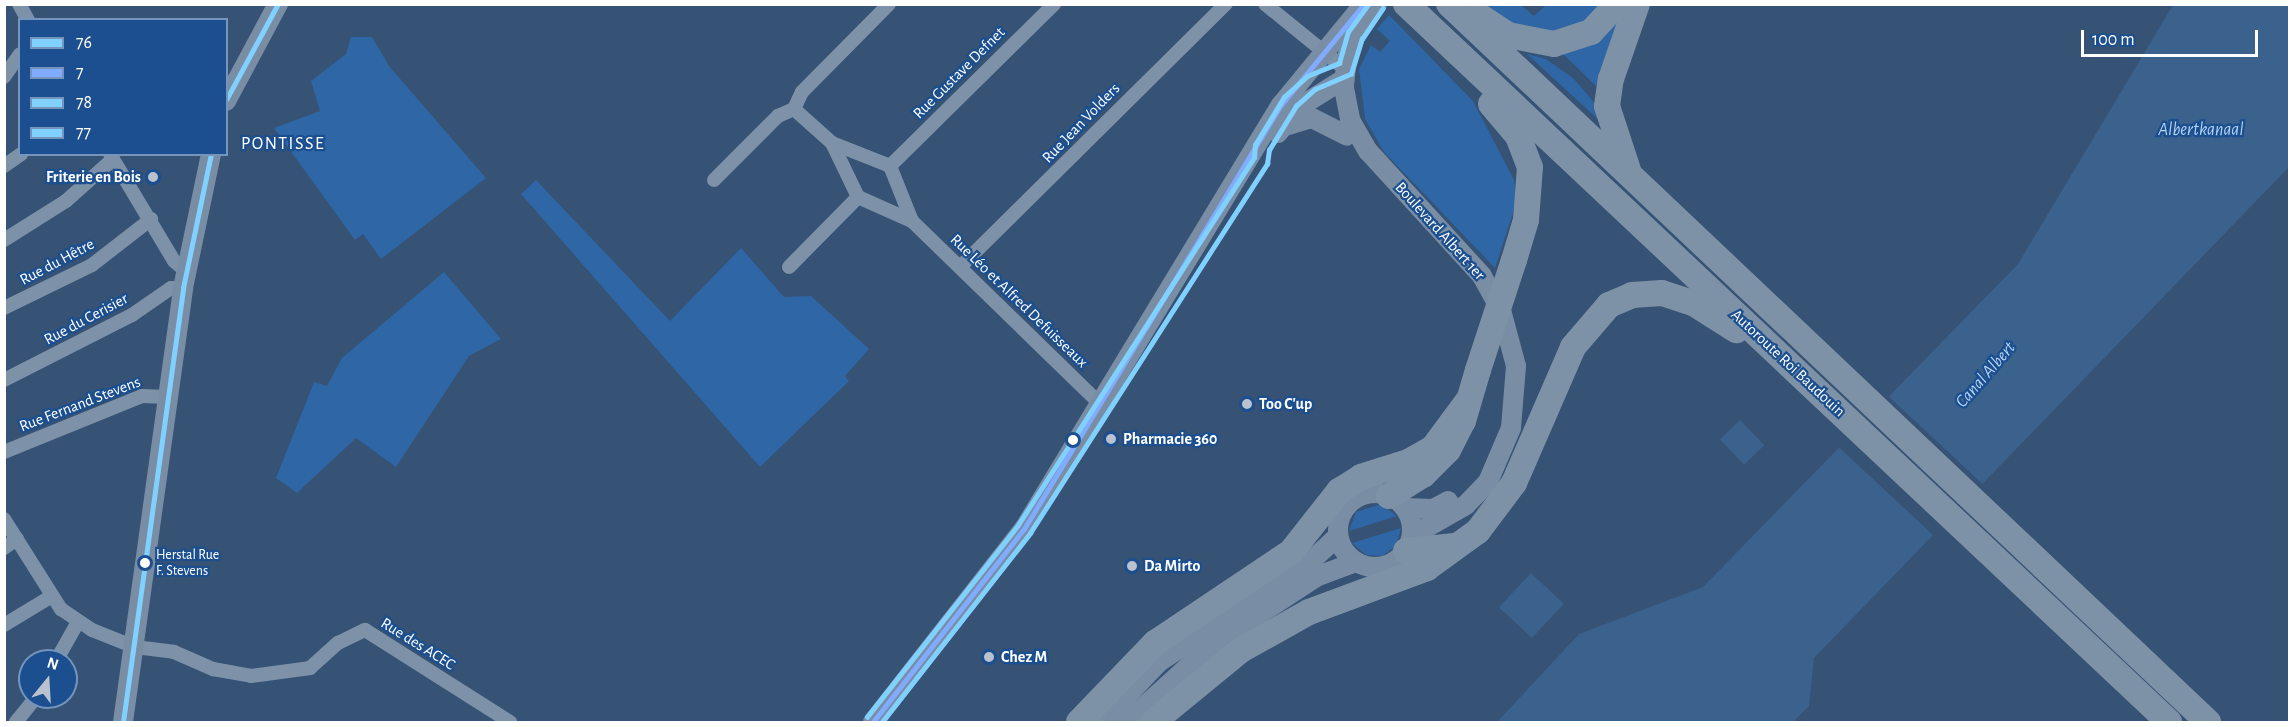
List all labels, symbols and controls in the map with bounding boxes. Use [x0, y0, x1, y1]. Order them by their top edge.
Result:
legend [18, 18, 228, 156]
scale bar [2084, 18, 2261, 56]
street label: Rue Gustave Defnet [909, 23, 1009, 123]
text: 100 m [2092, 31, 2135, 49]
text: 76 [76, 34, 92, 52]
text: 7 [76, 64, 84, 82]
street label: Rue Jean Volders [1038, 79, 1124, 167]
text: 78 [76, 94, 92, 112]
water label: Albertkanaal [2158, 119, 2244, 141]
text: 77 [76, 124, 91, 142]
district label: PONTISSE [241, 133, 325, 155]
place label: Friterie en Bois [46, 167, 141, 187]
marker: Friterie en Bois [146, 170, 160, 184]
street label: Boulevard Albert 1er [1391, 178, 1489, 284]
street label: Rue Léo et Alfred Defuisseaux [946, 230, 1092, 372]
street label: Rue du Hêtre [17, 234, 97, 290]
street label: Rue du Cerisier [41, 289, 131, 349]
street label: Autoroute Roi Baudouin [1727, 305, 1849, 421]
water label: Canal Albert [1951, 338, 2021, 412]
street label: Rue Fernand Stevens [17, 372, 143, 436]
place label: Too C'up [1259, 394, 1312, 414]
marker: Too C'up [1240, 397, 1254, 411]
place label: Pharmacie 360 [1123, 429, 1217, 449]
marker: Pharmacie 360 [1104, 432, 1118, 446]
unlabelled marker [1067, 434, 1079, 446]
place label: Herstal Rue F. Stevens [156, 547, 219, 580]
place label: Da Mirto [1144, 556, 1200, 576]
marker: Herstal Rue F. Stevens [139, 557, 151, 569]
marker: Da Mirto [1125, 559, 1139, 573]
street label: Rue des ACEC [377, 614, 459, 674]
place label: Chez M [1001, 647, 1047, 667]
north arrow [18, 649, 78, 709]
marker: Chez M [982, 650, 996, 664]
text: N [45, 654, 61, 673]

